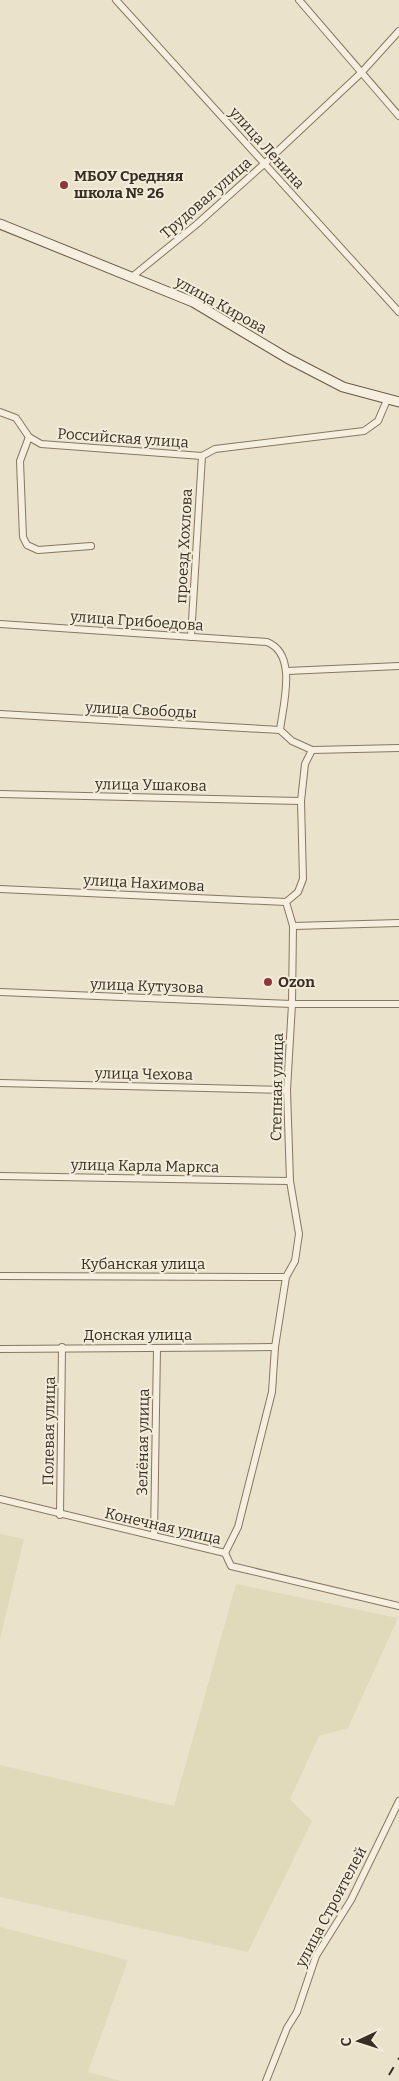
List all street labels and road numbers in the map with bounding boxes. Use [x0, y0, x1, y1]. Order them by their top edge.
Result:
street label: улица Ленина [225, 103, 308, 193]
street label: Трудовая улица [157, 154, 255, 242]
street label: улица Кирова [171, 272, 270, 338]
street label: Российская улица [57, 424, 189, 452]
street label: проезд Хохлова [172, 488, 196, 604]
street label: улица Грибоедова [69, 607, 204, 635]
street label: улица Свободы [84, 698, 197, 722]
street label: улица Ушакова [94, 775, 207, 795]
street label: улица Нахимова [82, 871, 205, 895]
street label: улица Кутузова [89, 975, 204, 997]
street label: Степная улица [267, 1033, 287, 1141]
street label: улица Чехова [94, 1064, 193, 1084]
street label: улица Карла Маркса [70, 1156, 219, 1176]
street label: Кубанская улица [81, 1255, 205, 1273]
street label: Донская улица [84, 1326, 192, 1344]
street label: Полевая улица [39, 1376, 59, 1486]
street label: Зелёная улица [133, 1388, 153, 1496]
street label: Конечная улица [103, 1504, 223, 1548]
street label: улица Строителей [291, 1844, 370, 1971]

